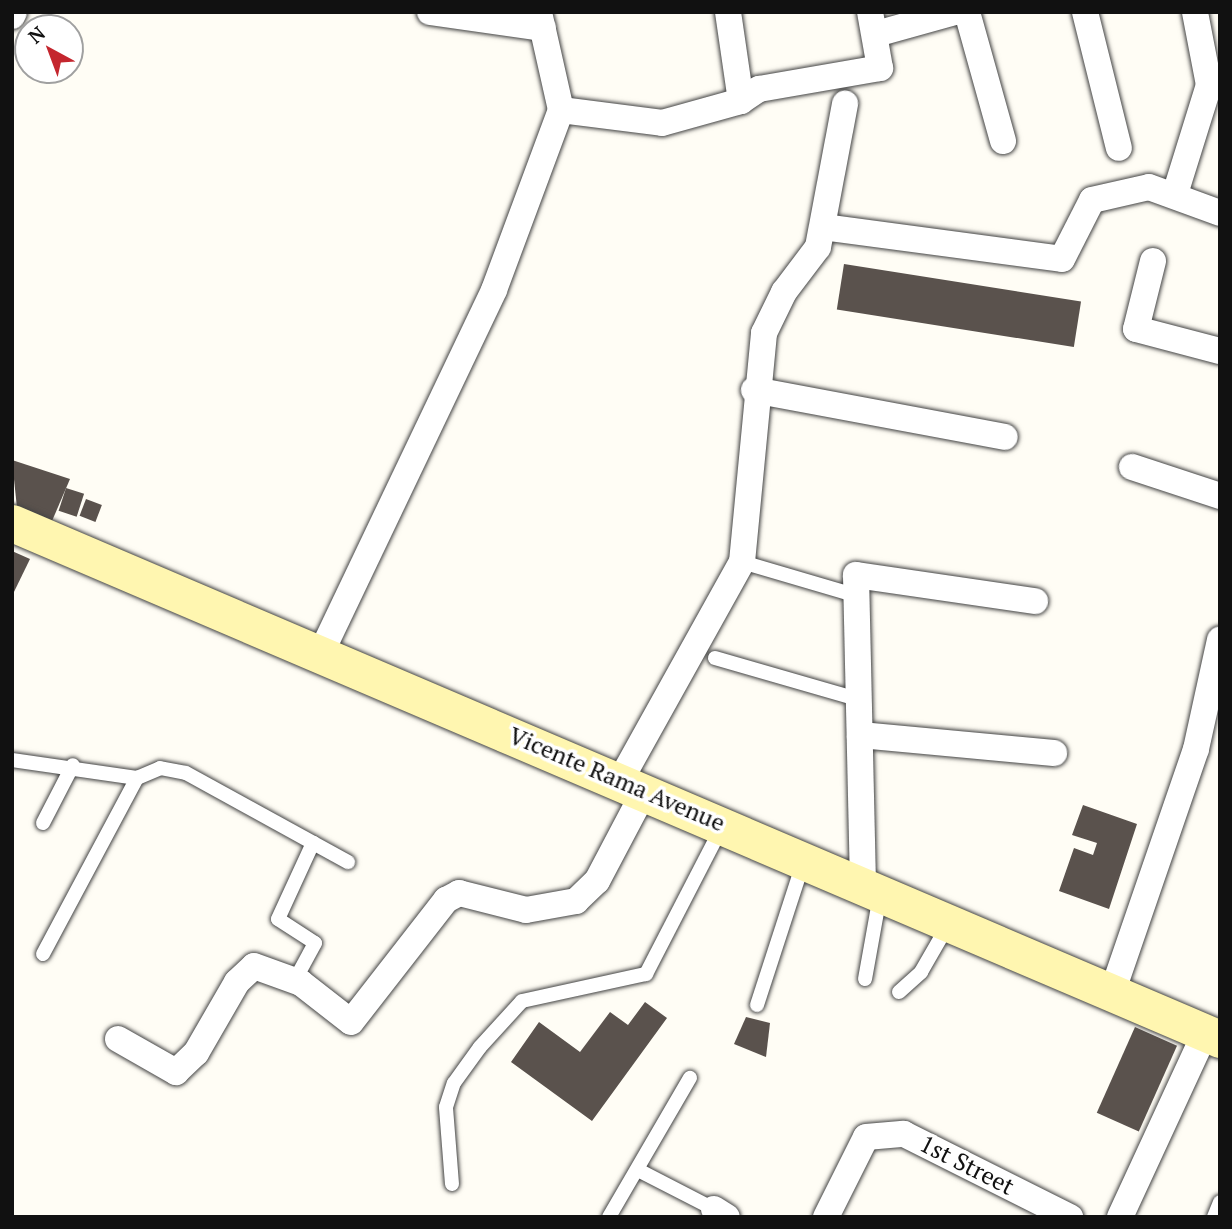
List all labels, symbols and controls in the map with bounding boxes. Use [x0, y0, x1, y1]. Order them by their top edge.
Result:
north arrow [14, 14, 84, 84]
text: N [23, 20, 50, 48]
street label: Vicente Rama Avenue [505, 720, 729, 838]
street label: 1st Street [915, 1129, 1019, 1201]

